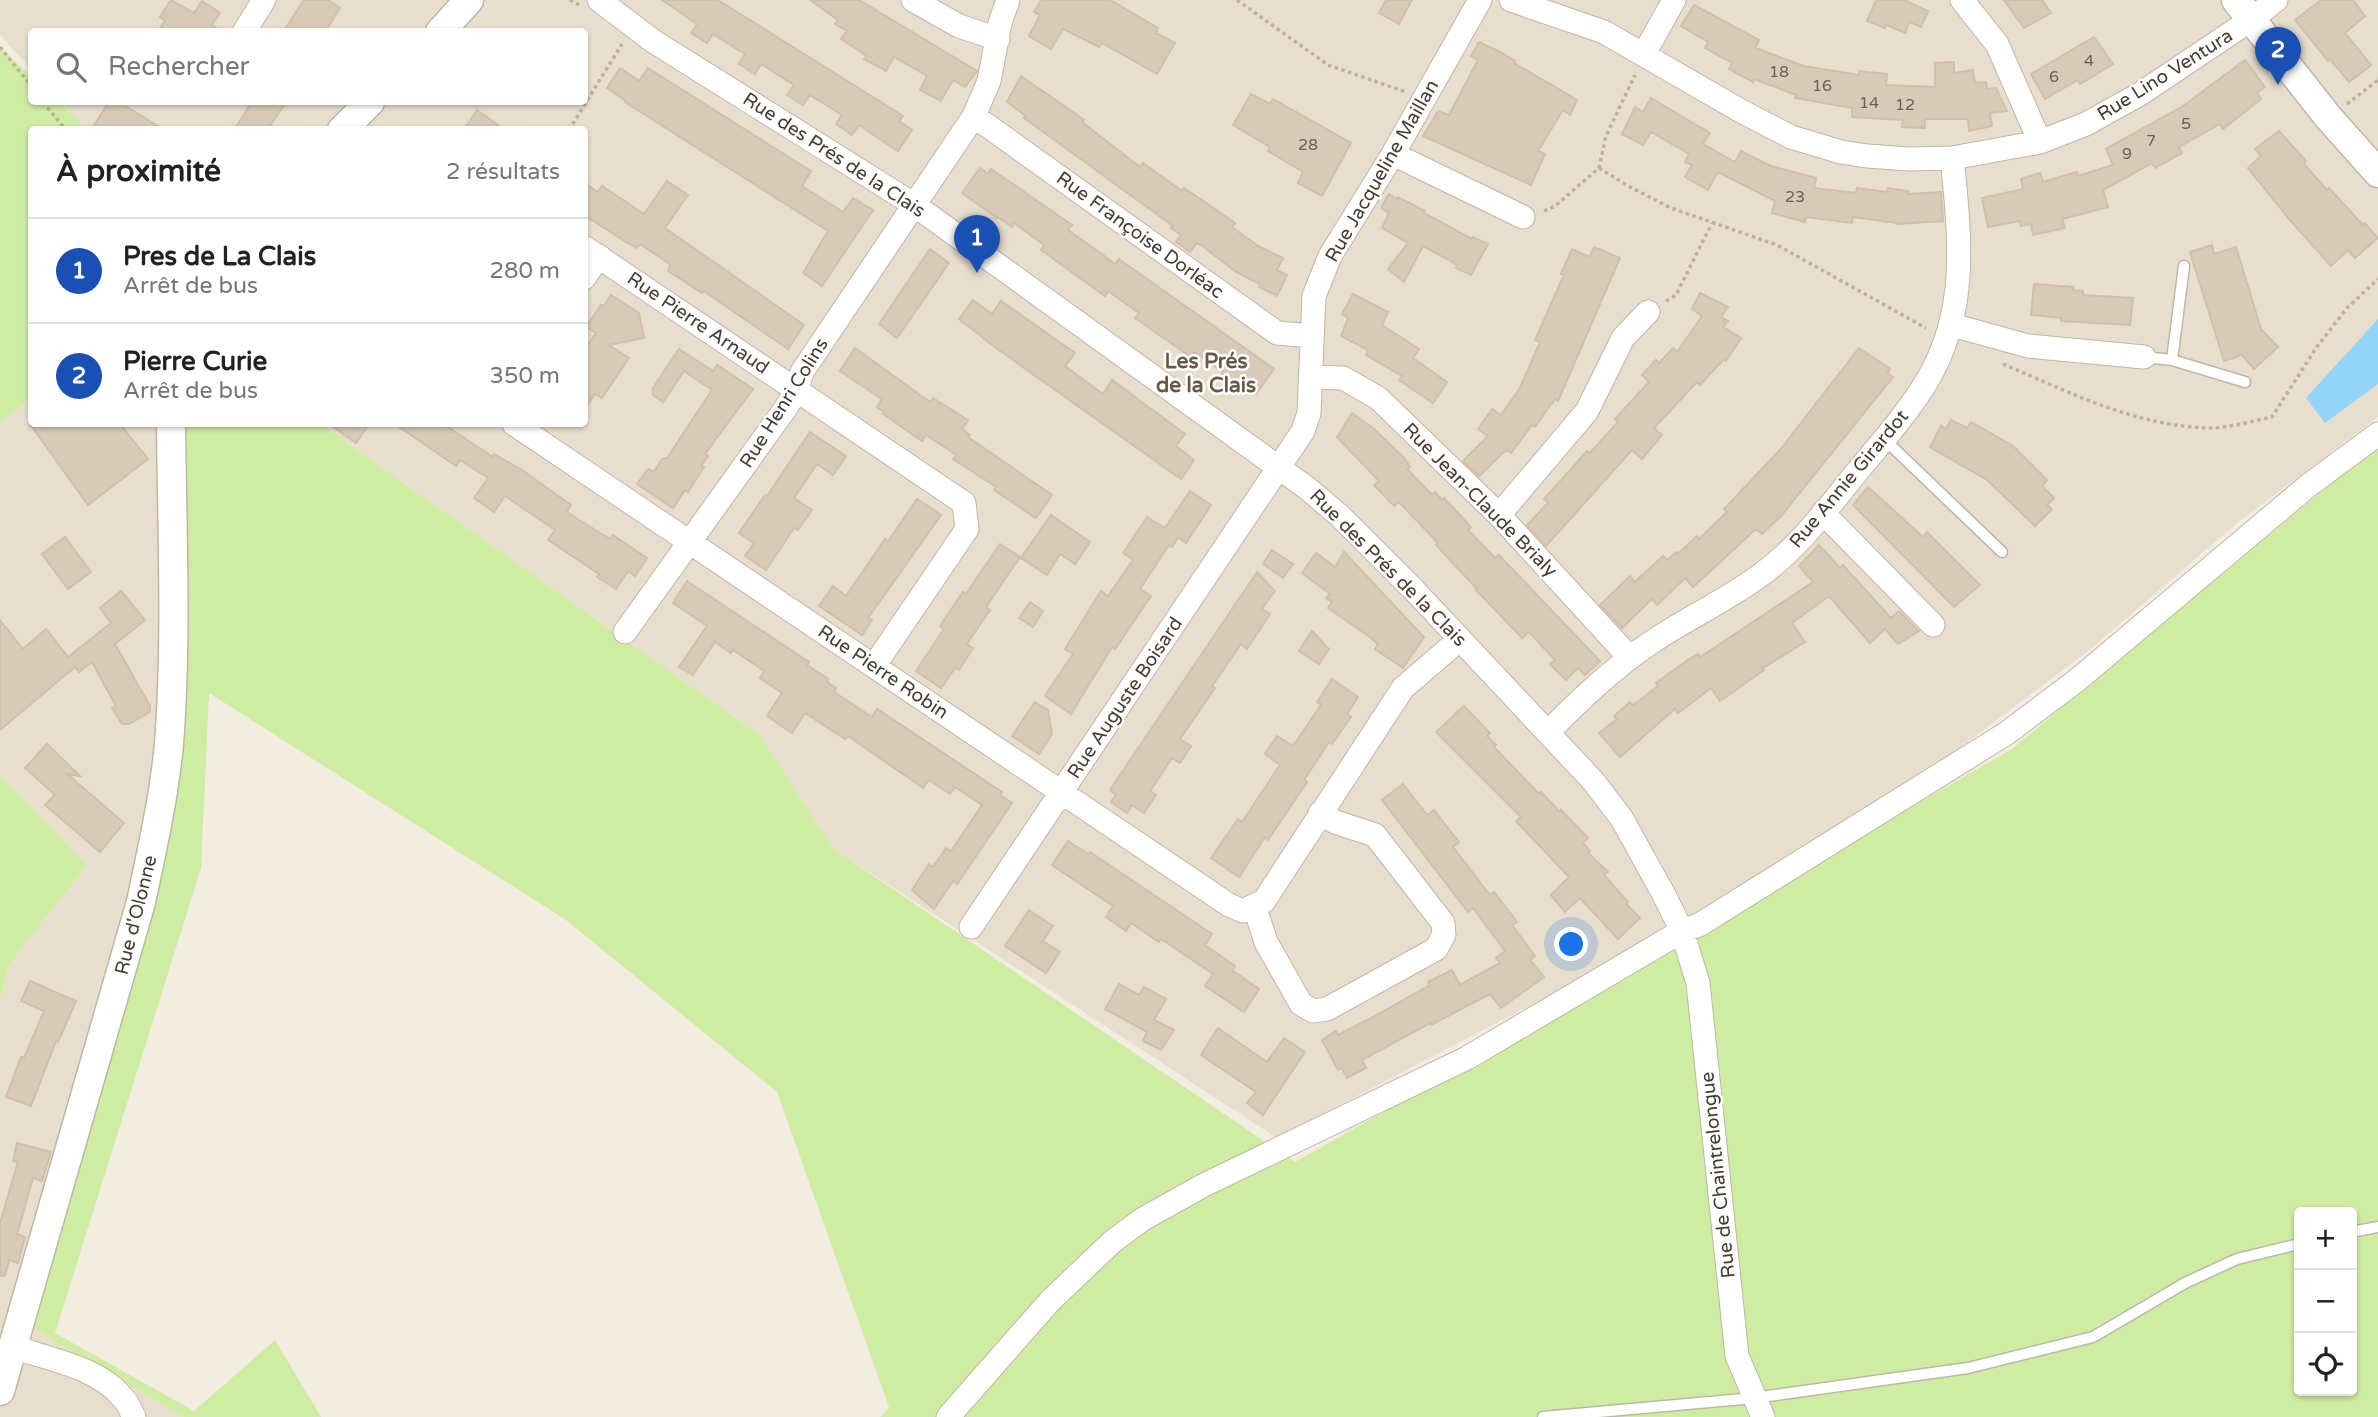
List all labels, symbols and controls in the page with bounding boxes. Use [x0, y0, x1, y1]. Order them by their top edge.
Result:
street label: Rue Lino Ventura [2093, 24, 2237, 126]
pin: 2 [2255, 27, 2301, 85]
search box [28, 28, 588, 105]
icon: search [52, 48, 90, 86]
text: Rechercher [108, 51, 250, 82]
house number: 4 [2084, 51, 2094, 71]
house number: 18 [1769, 62, 1789, 82]
house number: 6 [2049, 67, 2059, 87]
street label: Rue Jacqueline Maillan [1321, 76, 1443, 266]
house number: 16 [1812, 76, 1832, 96]
street label: Rue des Prés de la Clais [739, 88, 929, 222]
house number: 14 [1859, 93, 1879, 113]
house number: 12 [1895, 95, 1915, 115]
house number: 5 [2181, 114, 2191, 134]
house number: 7 [2146, 131, 2156, 151]
house number: 28 [1298, 135, 1318, 155]
house number: 9 [2122, 144, 2132, 164]
text: À proximité [56, 153, 221, 190]
text: 2 résultats [446, 158, 560, 186]
street label: Rue Françoise Dorléac [1052, 167, 1228, 303]
house number: 23 [1785, 187, 1805, 207]
pin: 1 [954, 215, 1000, 273]
text: Pres de La Clais [123, 241, 316, 272]
text: 1 [72, 257, 86, 285]
text: 280 m [490, 257, 560, 285]
street label: Rue Pierre Arnaud [623, 267, 773, 379]
text: Arrêt de bus [123, 272, 258, 300]
street label: Rue Henri Colins [735, 334, 833, 472]
text: Pierre Curie [123, 346, 267, 377]
district label: Les Prés de la Clais [1156, 349, 1256, 398]
text: 2 [72, 362, 86, 390]
text: 350 m [490, 362, 560, 390]
text: Arrêt de bus [123, 377, 258, 405]
street label: Rue Annie Girardot [1785, 406, 1913, 552]
street label: Rue Jean-Claude Brialy [1398, 418, 1562, 582]
street label: Rue des Prés de la Clais [1305, 485, 1471, 651]
street label: Rue Auguste Boisard [1063, 613, 1187, 783]
street label: Rue Pierre Robin [814, 620, 952, 724]
street label: Rue d'Olonne [111, 853, 161, 977]
your location [1554, 927, 1588, 961]
street label: Rue de Chaintrelongue [1696, 1071, 1740, 1279]
map controls [2294, 1207, 2357, 1396]
button: + [2294, 1207, 2357, 1270]
button: − [2294, 1270, 2357, 1333]
button: locate [2294, 1333, 2357, 1396]

